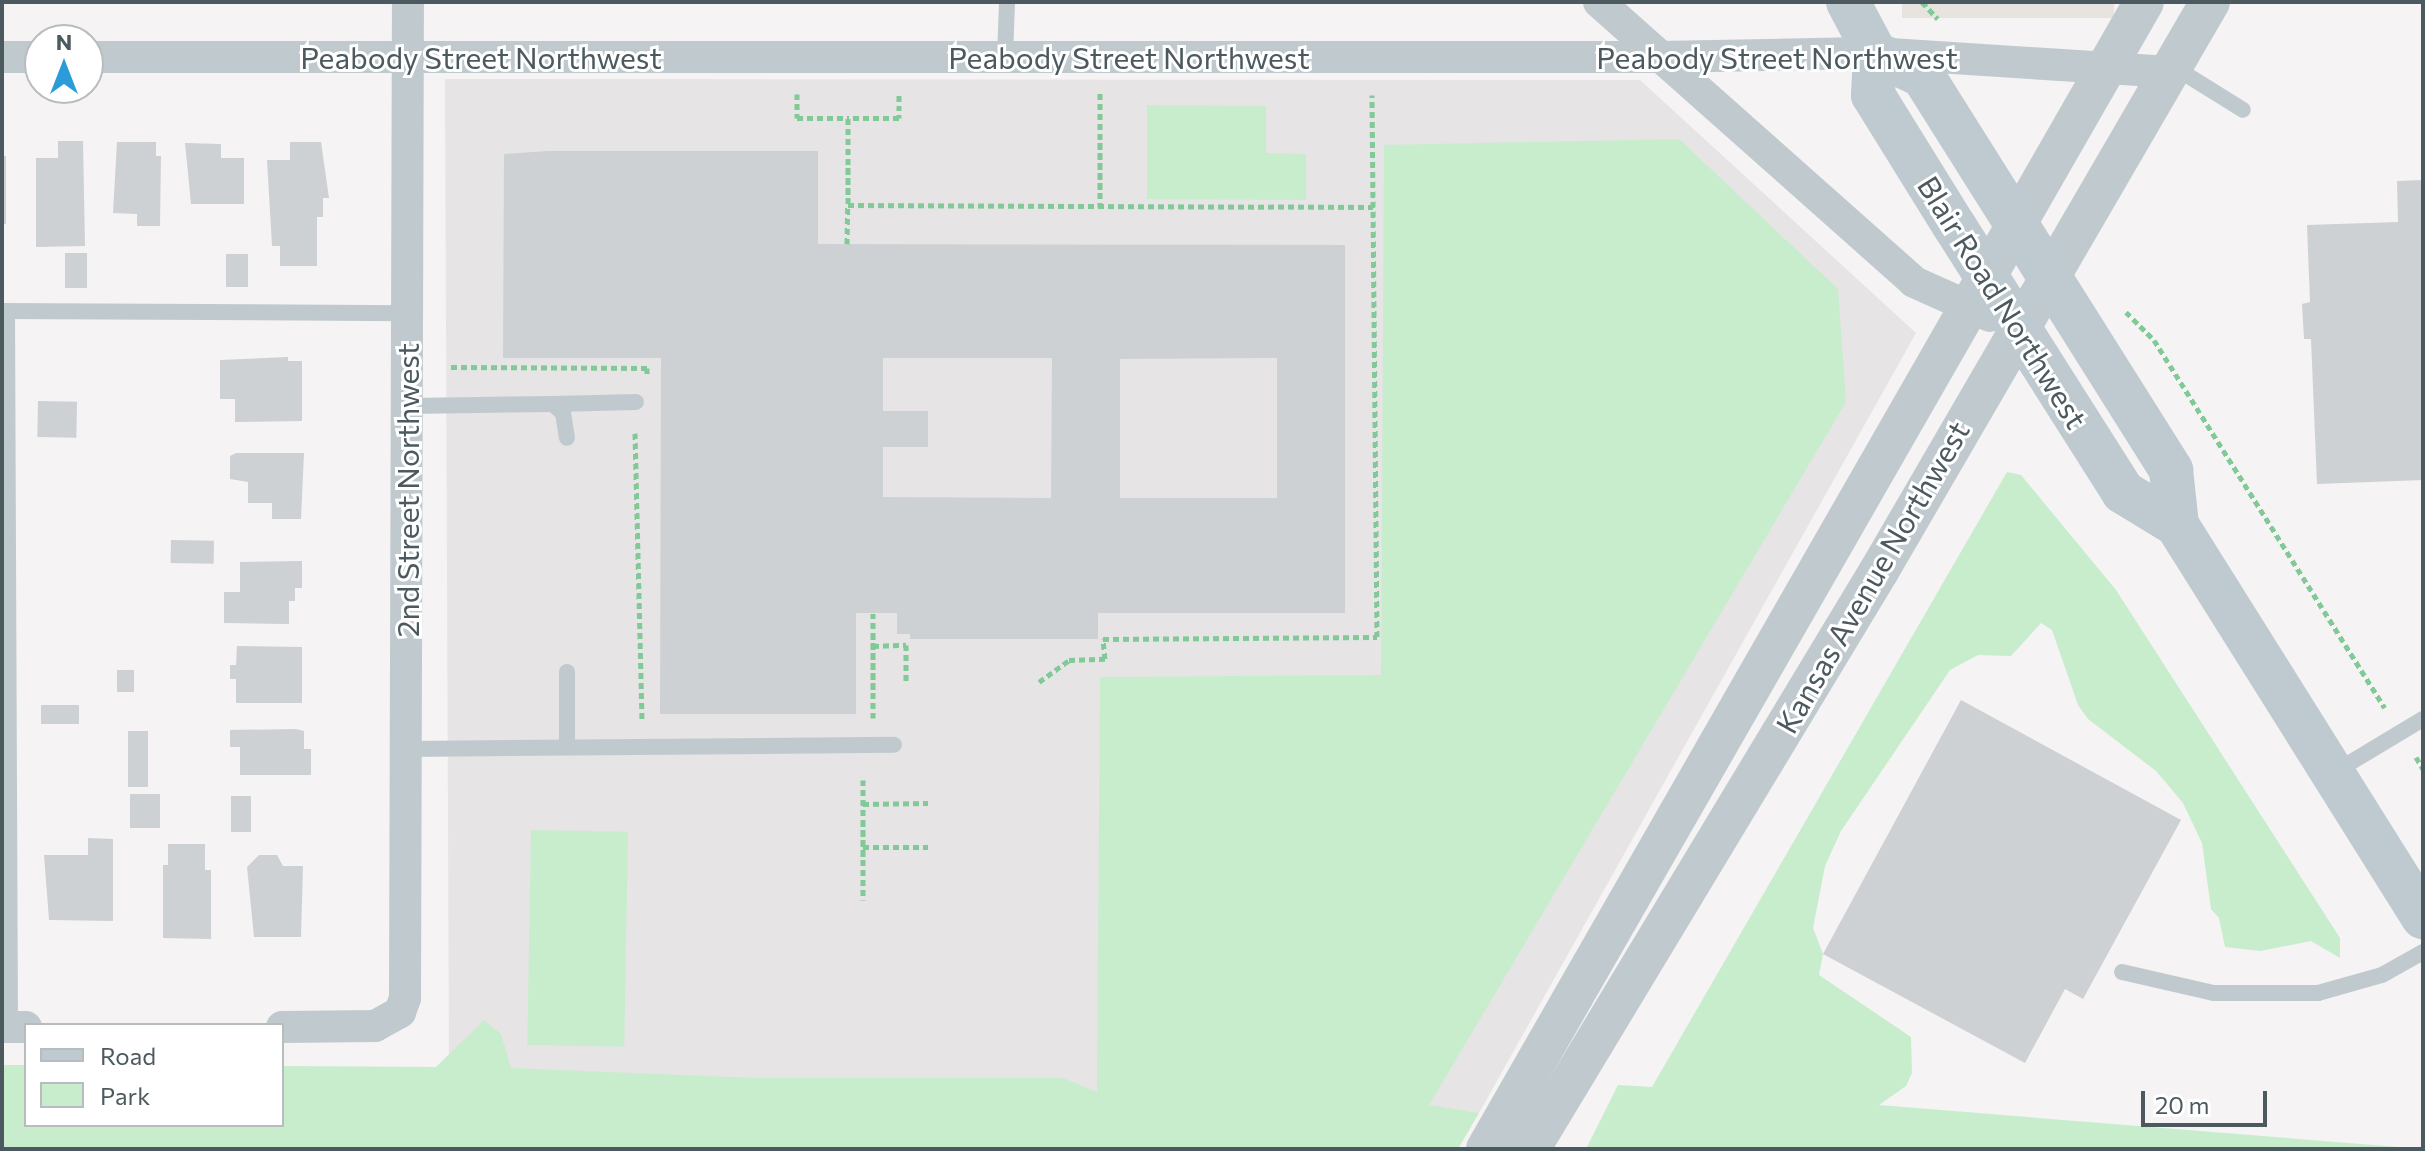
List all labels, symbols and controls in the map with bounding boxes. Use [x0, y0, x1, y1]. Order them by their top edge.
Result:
north arrow [24, 24, 104, 104]
text: N [56, 28, 72, 55]
street label: Peabody Street Northwest [300, 39, 662, 75]
street label: Peabody Street Northwest [948, 39, 1310, 75]
street label: Peabody Street Northwest [1596, 39, 1958, 75]
street label: Blair Road Northwest [1911, 169, 2095, 435]
street label: 2nd Street Northwest [389, 343, 425, 637]
street label: Kansas Avenue Northwest [1768, 415, 1976, 739]
legend [24, 1023, 284, 1127]
text: Road [100, 1041, 156, 1070]
scale bar [2145, 1075, 2271, 1125]
text: Park [100, 1081, 150, 1110]
text: 20 m [2155, 1090, 2209, 1119]

